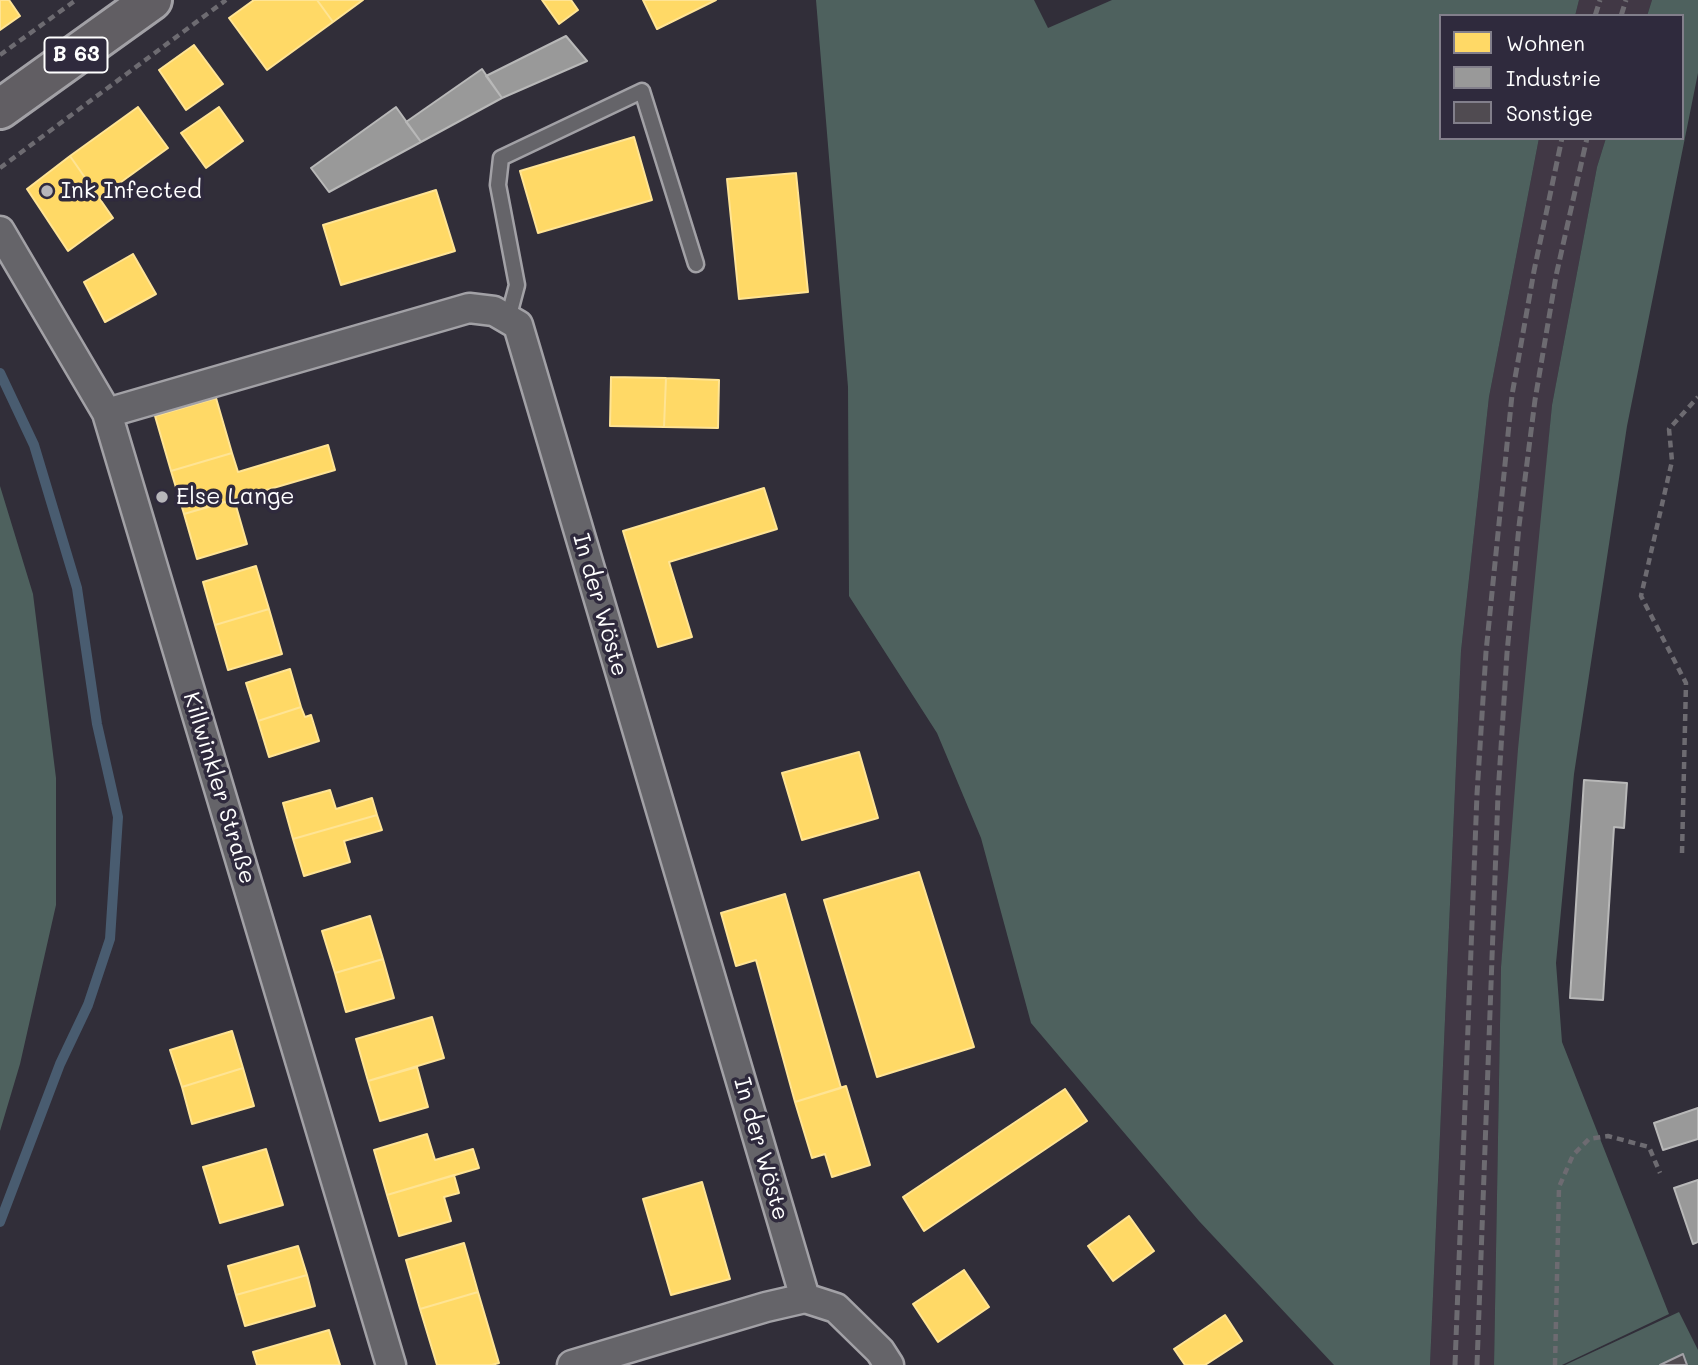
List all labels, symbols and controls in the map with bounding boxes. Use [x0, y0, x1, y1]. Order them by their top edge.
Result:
legend [1439, 14, 1684, 140]
text: Wohnen [1506, 29, 1585, 56]
road number: B 63 [44, 38, 108, 72]
text: Industrie [1506, 64, 1601, 91]
text: Sonstige [1506, 99, 1593, 126]
place label: Ink Infected [61, 177, 202, 205]
marker: Ink Infected [39, 183, 55, 199]
place label: Else Lange [176, 483, 294, 511]
marker: Else Lange [154, 489, 170, 505]
street label: In der Wöste [566, 530, 634, 680]
street label: Killwinkler Straße [177, 689, 261, 887]
street label: In der Wöste [727, 1074, 795, 1224]

